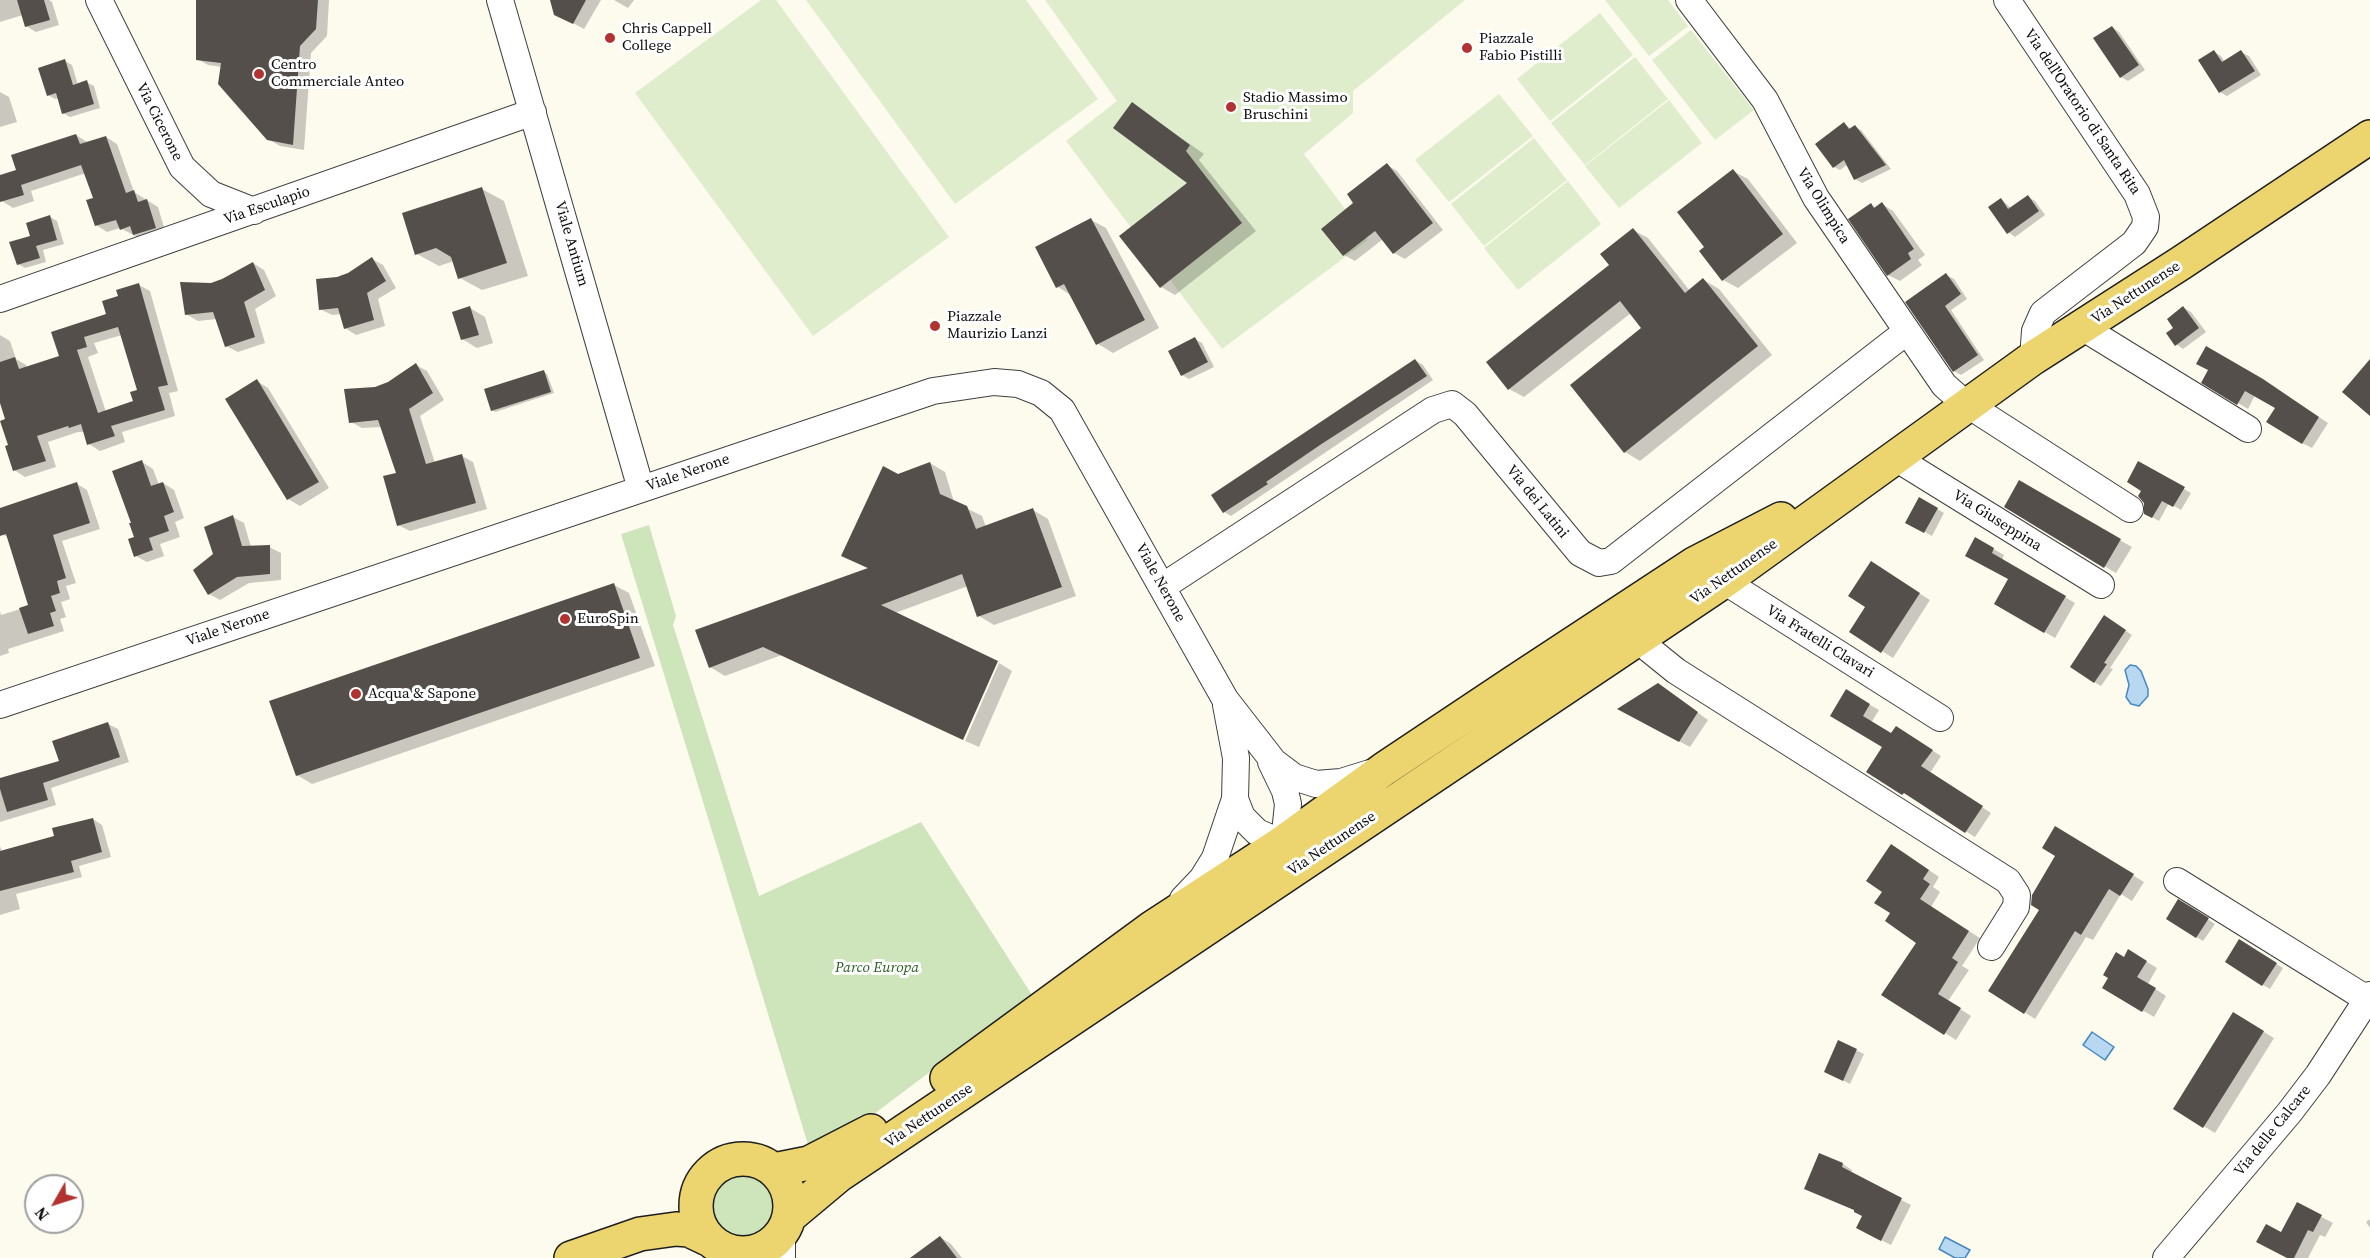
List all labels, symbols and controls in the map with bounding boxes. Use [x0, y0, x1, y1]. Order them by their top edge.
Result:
place label: Chris Cappell College [622, 20, 712, 55]
street label: Via dell'Oratorio di Santa Rita [2020, 26, 2144, 198]
place label: Piazzale Fabio Pistilli [1479, 30, 1562, 65]
marker: Chris Cappell College [603, 31, 617, 45]
marker: Piazzale Fabio Pistilli [1460, 41, 1474, 55]
place label: Centro Commerciale Anteo [271, 56, 404, 91]
marker: Centro Commerciale Anteo [252, 67, 266, 81]
street label: Via Cicerone [132, 80, 186, 164]
place label: Stadio Massimo Bruschini [1243, 89, 1348, 124]
marker: Stadio Massimo Bruschini [1224, 100, 1238, 114]
street label: Via Olimpica [1793, 165, 1853, 247]
street label: Via Esculapio [222, 183, 312, 229]
street label: Viale Antium [550, 199, 592, 289]
street label: Via Nettunense [2088, 258, 2184, 328]
place label: Piazzale Maurizio Lanzi [947, 308, 1047, 343]
marker: Piazzale Maurizio Lanzi [928, 319, 942, 333]
street label: Viale Nerone [644, 450, 732, 496]
street label: Via dei Latini [1502, 462, 1572, 542]
street label: Via Giuseppina [1949, 487, 2045, 555]
street label: Via Nettunense [1687, 535, 1781, 609]
street label: Viale Nerone [1131, 541, 1189, 625]
street label: Via Fratelli Clavari [1763, 602, 1877, 682]
street label: Viale Nerone [184, 605, 272, 651]
place label: EuroSpin [577, 610, 639, 628]
marker: EuroSpin [558, 612, 572, 626]
place label: Acqua & Sapone [368, 685, 476, 703]
marker: Acqua & Sapone [349, 687, 363, 701]
street label: Via Nettunense [1285, 808, 1379, 880]
park label: Parco Europa [835, 959, 919, 977]
street label: Via Nettunense [882, 1080, 976, 1152]
street label: Via delle Calcare [2231, 1082, 2315, 1180]
north arrow [24, 1174, 84, 1234]
text: N [29, 1203, 54, 1226]

